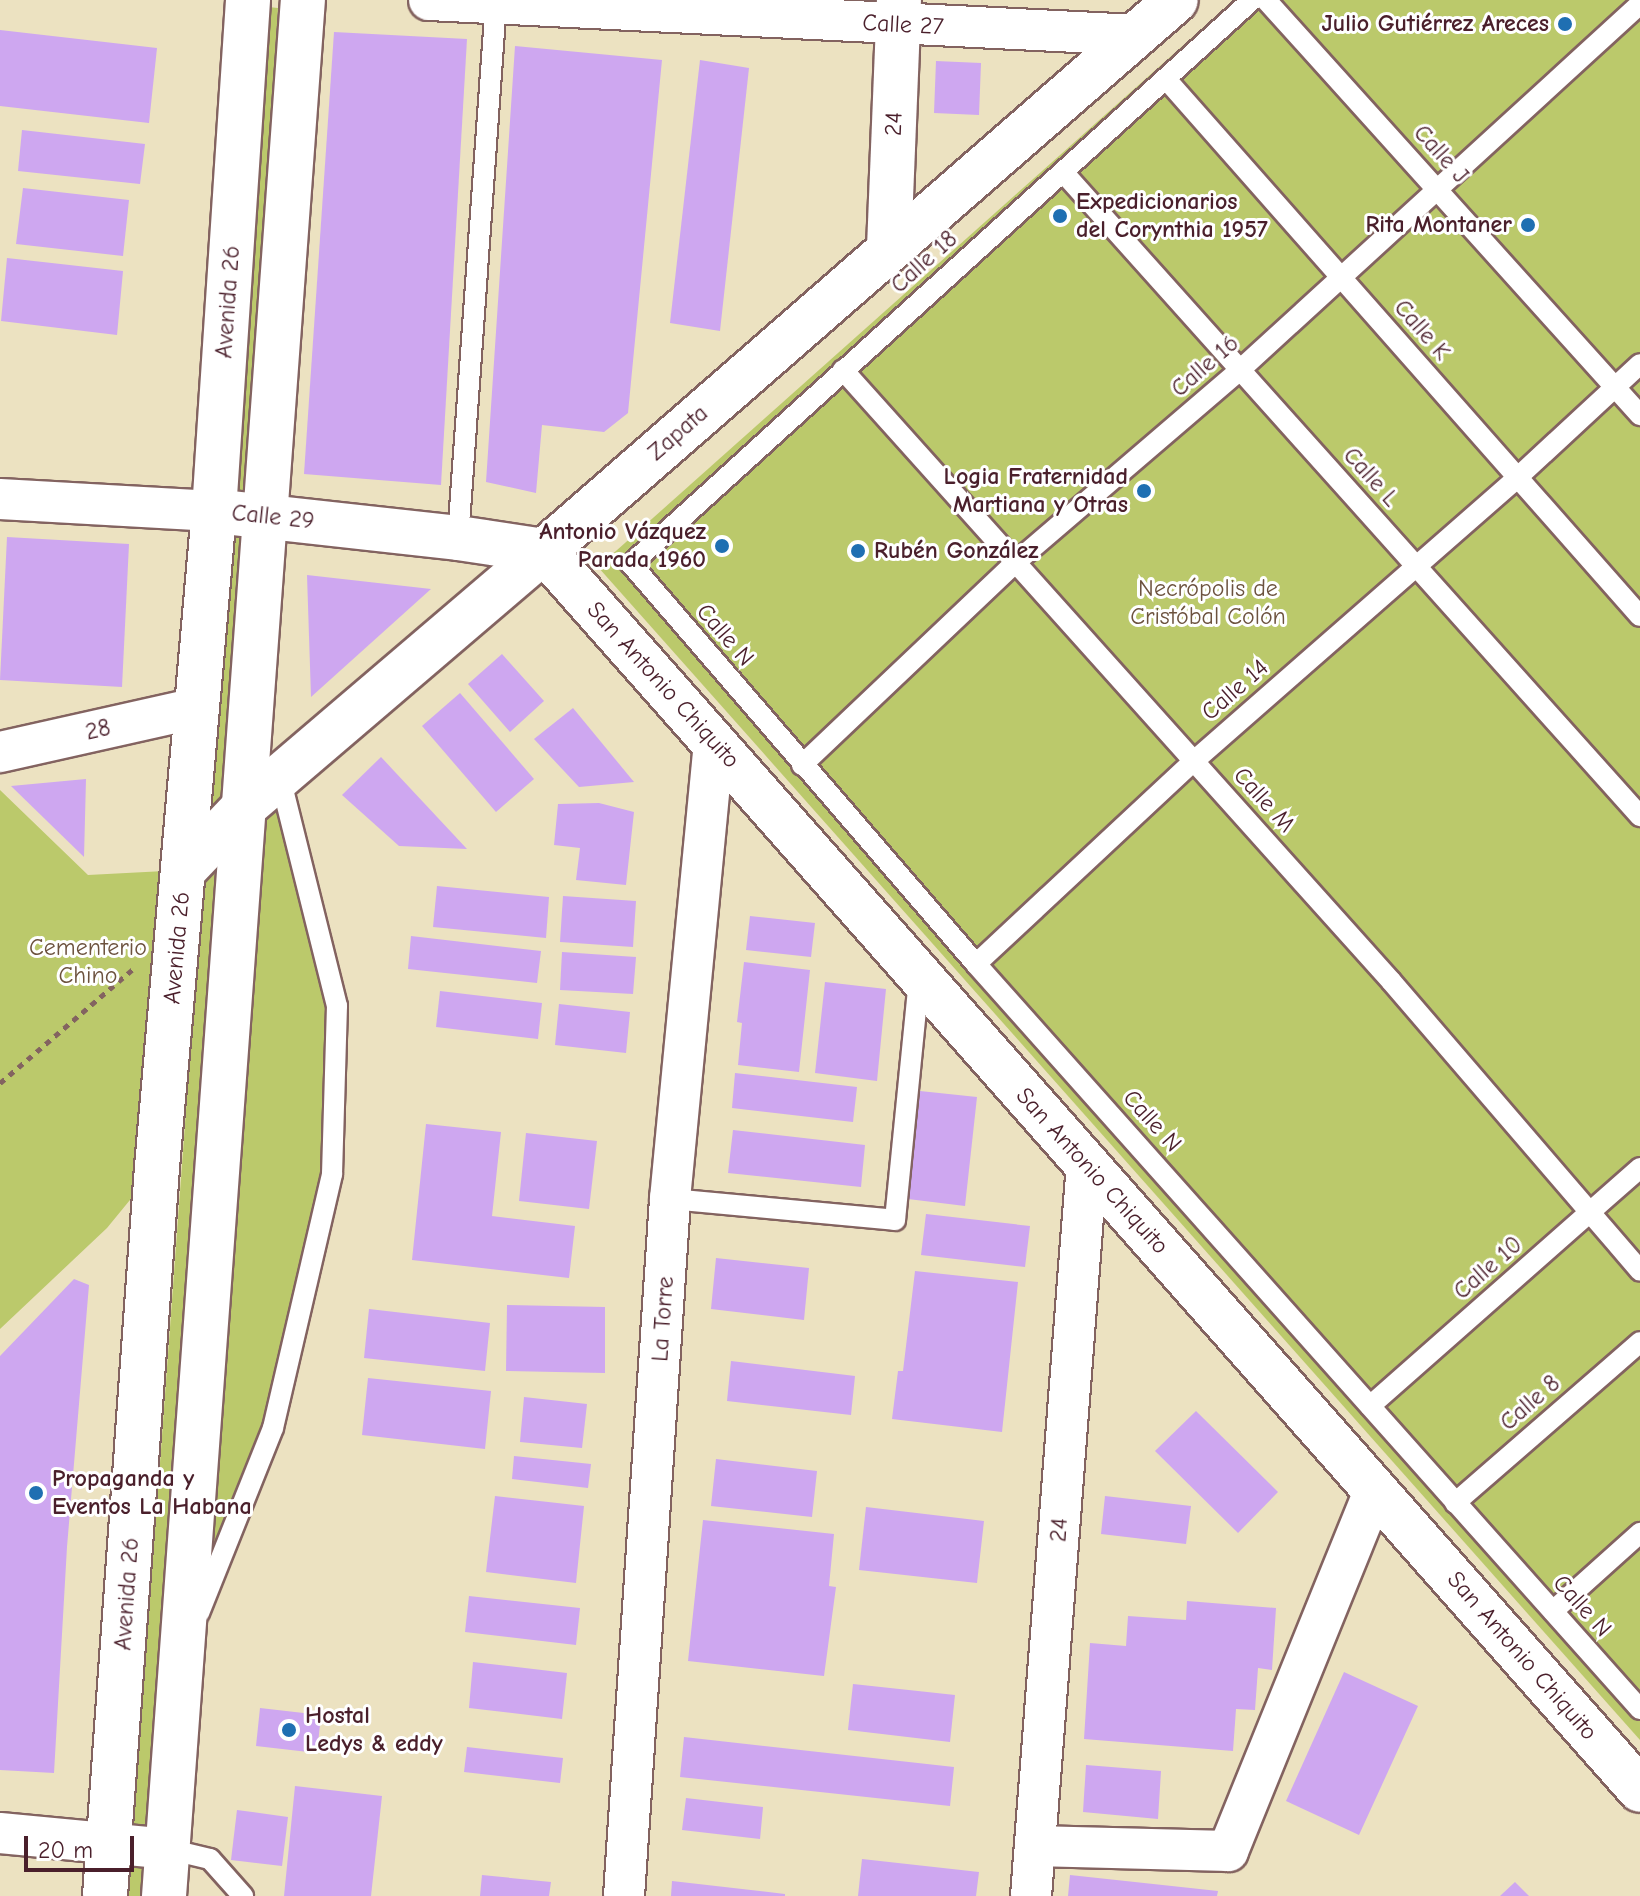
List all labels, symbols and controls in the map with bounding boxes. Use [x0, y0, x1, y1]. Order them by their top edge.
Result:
street label: Calle 27 [862, 8, 944, 42]
place label: Julio Gutiérrez Areces [1321, 10, 1549, 38]
marker: Julio Gutiérrez Areces [1556, 15, 1574, 33]
street label: 24 [879, 111, 909, 137]
street label: Calle J [1407, 119, 1475, 189]
place label: Expedicionarios del Corynthia 1957 [1076, 188, 1268, 244]
marker: Expedicionarios del Corynthia 1957 [1051, 207, 1069, 225]
place label: Rita Montaner [1365, 211, 1512, 239]
marker: Rita Montaner [1519, 216, 1537, 234]
street label: Calle 18 [885, 225, 963, 299]
street label: Avenida 26 [210, 245, 246, 359]
street label: Calle K [1388, 294, 1456, 366]
street label: Calle 16 [1165, 329, 1245, 403]
street label: Zapata [642, 399, 714, 467]
street label: Calle L [1337, 441, 1405, 513]
place label: Logia Fraternidad Martiana y Otras [944, 463, 1128, 519]
marker: Logia Fraternidad Martiana y Otras [1135, 482, 1153, 500]
street label: Calle 29 [230, 498, 316, 536]
place label: Antonio Vázquez Parada 1960 [539, 518, 706, 574]
marker: Antonio Vázquez Parada 1960 [713, 537, 731, 555]
place label: Rubén González [874, 537, 1039, 565]
marker: Rubén González [849, 542, 867, 560]
park label: Necrópolis de Cristóbal Colón [1130, 575, 1286, 631]
street label: San Antonio Chiquito [581, 596, 745, 774]
street label: Calle N [690, 598, 760, 672]
street label: Calle 14 [1196, 653, 1274, 727]
street label: 28 [83, 713, 113, 747]
street label: Calle M [1227, 761, 1301, 839]
street label: Avenida 26 [158, 890, 196, 1006]
park label: Cementerio Chino [29, 934, 147, 990]
street label: San Antonio Chiquito [1010, 1082, 1174, 1260]
street label: Calle N [1117, 1084, 1187, 1158]
street label: Calle 10 [1448, 1230, 1528, 1306]
street label: La Torre [646, 1275, 680, 1363]
street label: Calle 8 [1494, 1369, 1566, 1437]
place label: Propaganda y Eventos La Habana [52, 1465, 252, 1521]
marker: Propaganda y Eventos La Habana [27, 1484, 45, 1502]
street label: 24 [1044, 1517, 1074, 1543]
street label: Avenida 26 [109, 1537, 145, 1651]
street label: San Antonio Chiquito [1441, 1566, 1603, 1746]
street label: Calle N [1547, 1569, 1617, 1643]
place label: Hostal Ledys & eddy [305, 1702, 443, 1758]
marker: Hostal Ledys & eddy [280, 1721, 298, 1739]
scale bar [28, 1820, 138, 1870]
text: 20 m [38, 1836, 93, 1864]

